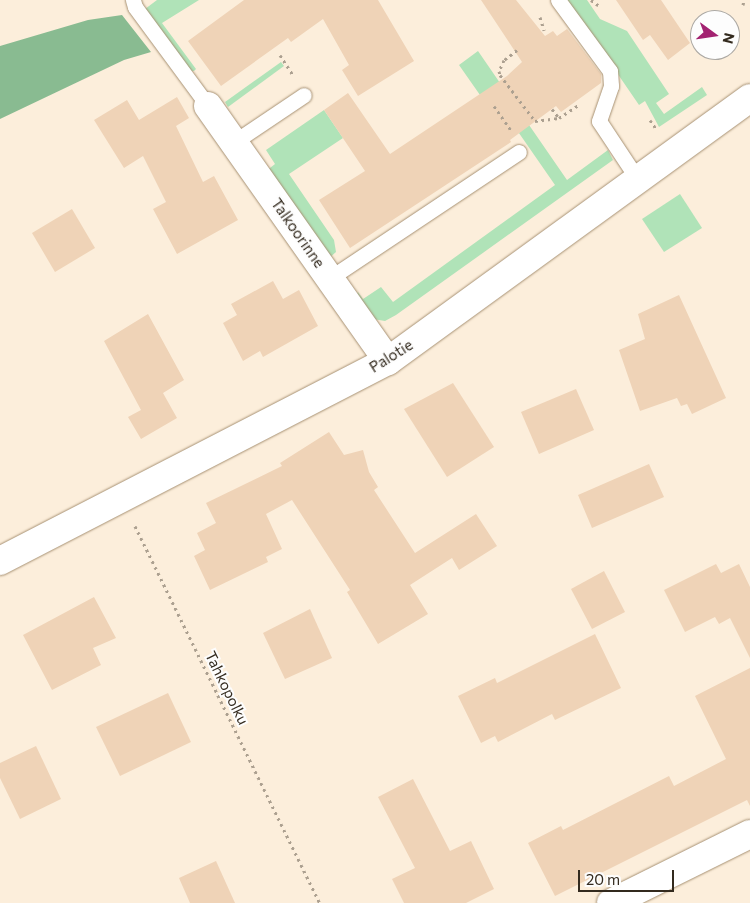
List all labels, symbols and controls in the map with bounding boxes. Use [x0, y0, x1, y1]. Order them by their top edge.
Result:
north arrow [690, 10, 740, 60]
text: N [720, 31, 739, 46]
street label: Talkoorinne [268, 195, 328, 271]
street label: Palotie [366, 336, 416, 376]
street label: Tahkopolku [201, 648, 253, 728]
scale bar [580, 860, 676, 892]
text: 20 m [586, 870, 620, 888]

